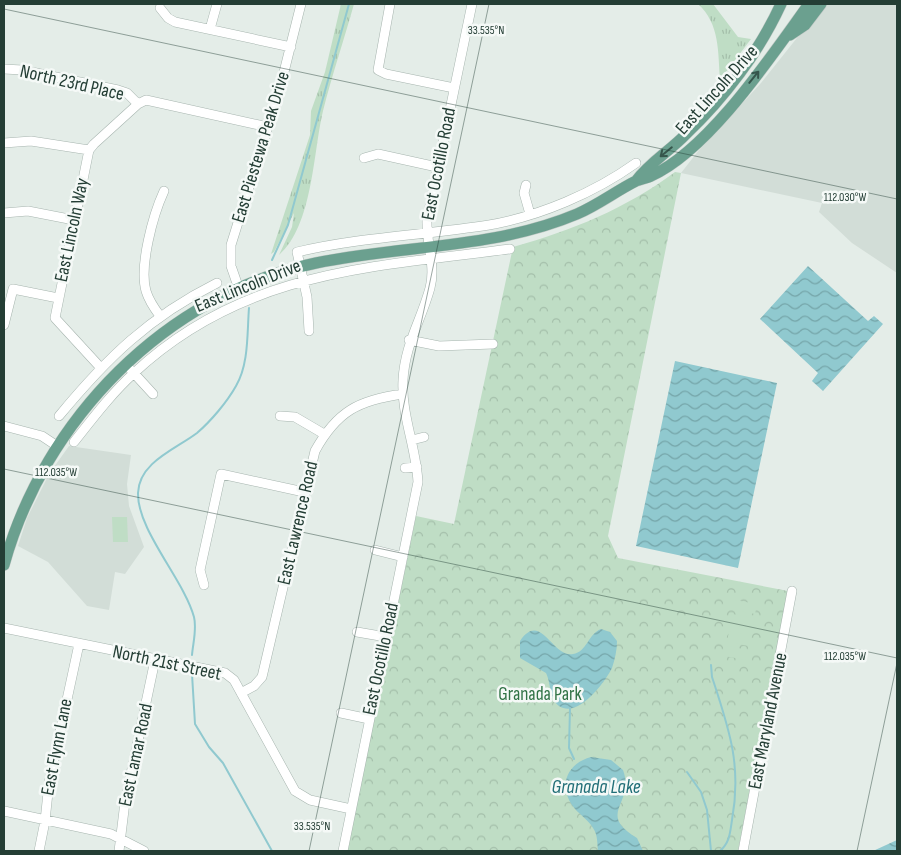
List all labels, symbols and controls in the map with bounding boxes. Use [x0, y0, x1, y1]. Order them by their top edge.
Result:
text: 33.535°N [468, 23, 504, 38]
street label: East Lincoln Drive [671, 41, 763, 139]
street label: North 23rd Place [18, 60, 126, 106]
street label: East Piestewa Peak Drive [227, 69, 295, 225]
one-way arrow [749, 71, 760, 84]
street label: East Ocotillo Road [417, 106, 461, 222]
one-way arrow [660, 146, 673, 157]
street label: East Lincoln Way [50, 175, 94, 284]
text: 112.030°W [824, 190, 866, 205]
street label: East Lincoln Drive [192, 254, 304, 318]
street label: East Lawrence Road [273, 459, 323, 587]
text: 112.035°W [35, 465, 77, 480]
street label: East Ocotillo Road [358, 601, 404, 717]
street label: North 21st Street [111, 640, 224, 686]
text: 112.035°W [824, 649, 866, 664]
street label: East Maryland Avenue [744, 651, 792, 791]
park label: Granada Park [498, 683, 582, 706]
street label: East Flynn Lane [36, 697, 78, 797]
street label: East Lamar Road [114, 702, 158, 808]
water label: Granada Lake [551, 775, 641, 799]
text: 33.535°N [294, 819, 330, 834]

